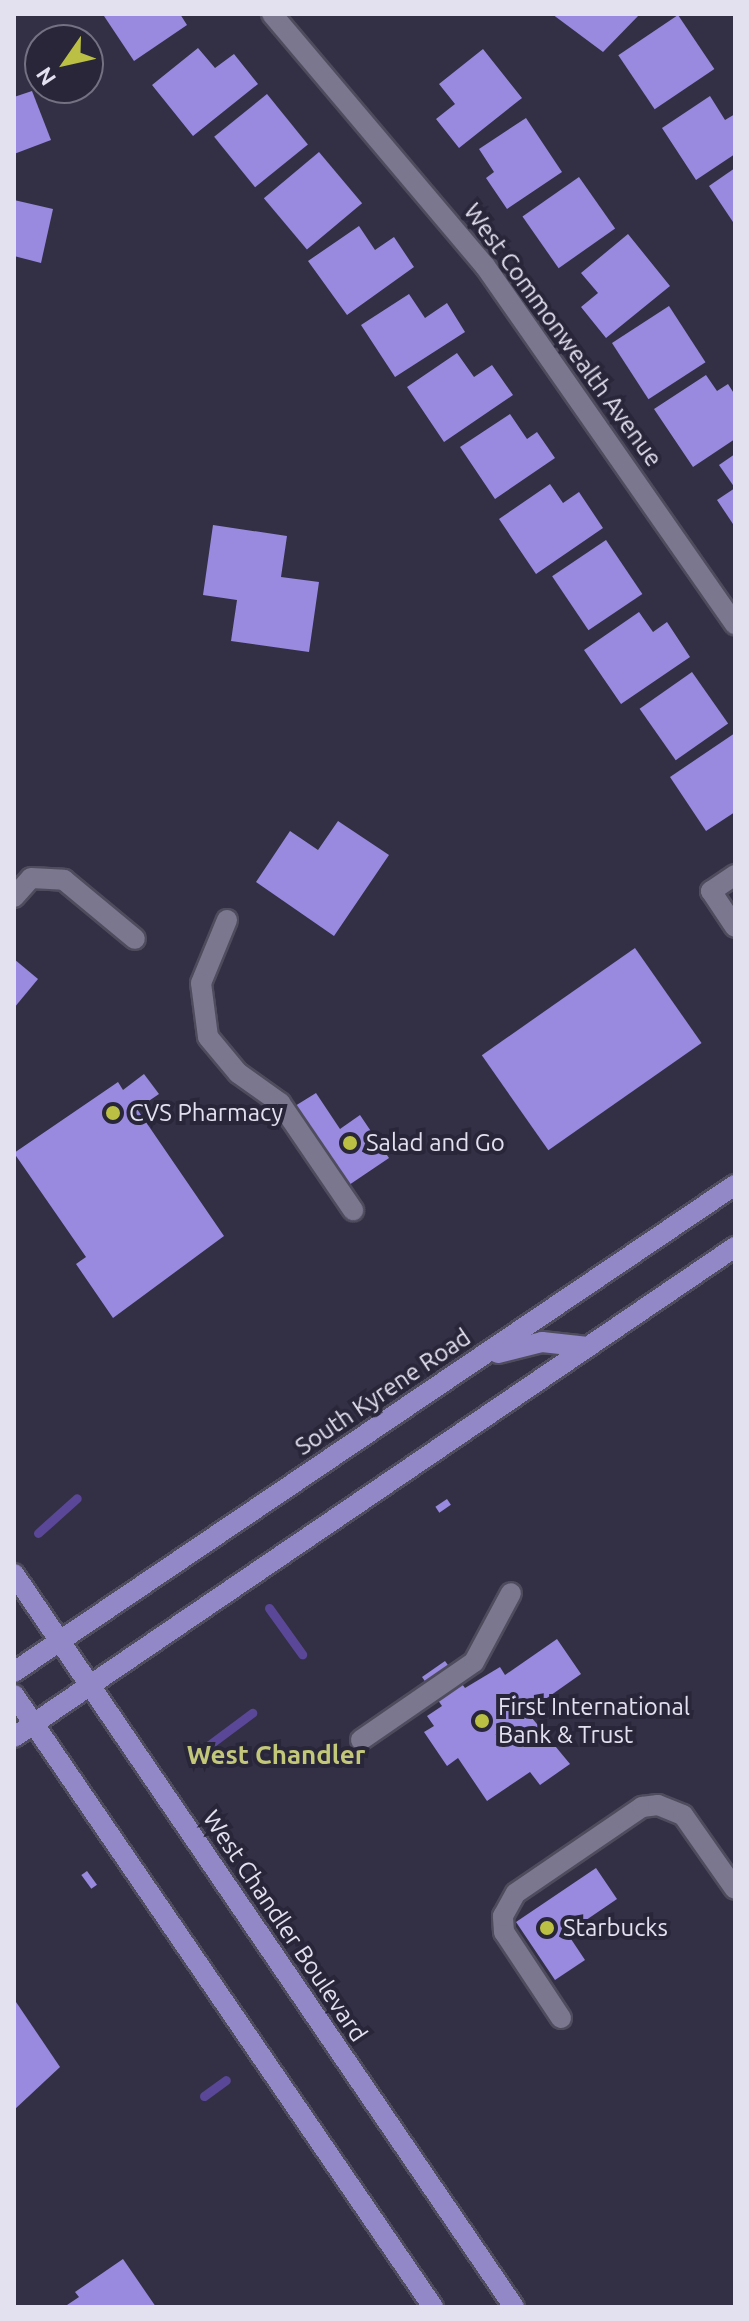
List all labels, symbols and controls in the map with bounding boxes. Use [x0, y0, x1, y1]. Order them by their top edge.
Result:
north arrow [24, 24, 104, 104]
text: N [30, 63, 60, 90]
street label: West Commonwealth Avenue [458, 198, 668, 472]
place label: CVS Pharmacy [129, 1099, 283, 1127]
marker: CVS Pharmacy [104, 1104, 122, 1122]
place label: Salad and Go [366, 1129, 505, 1157]
marker: Salad and Go [341, 1134, 359, 1152]
street label: South Kyrene Road [290, 1323, 476, 1461]
place label: First International Bank & Trust [498, 1693, 690, 1749]
marker: First International Bank & Trust [473, 1712, 491, 1730]
district label: West Chandler [187, 1739, 365, 1771]
street label: West Chandler Boulevard [197, 1805, 373, 2047]
place label: Starbucks [563, 1914, 668, 1942]
marker: Starbucks [538, 1919, 556, 1937]

